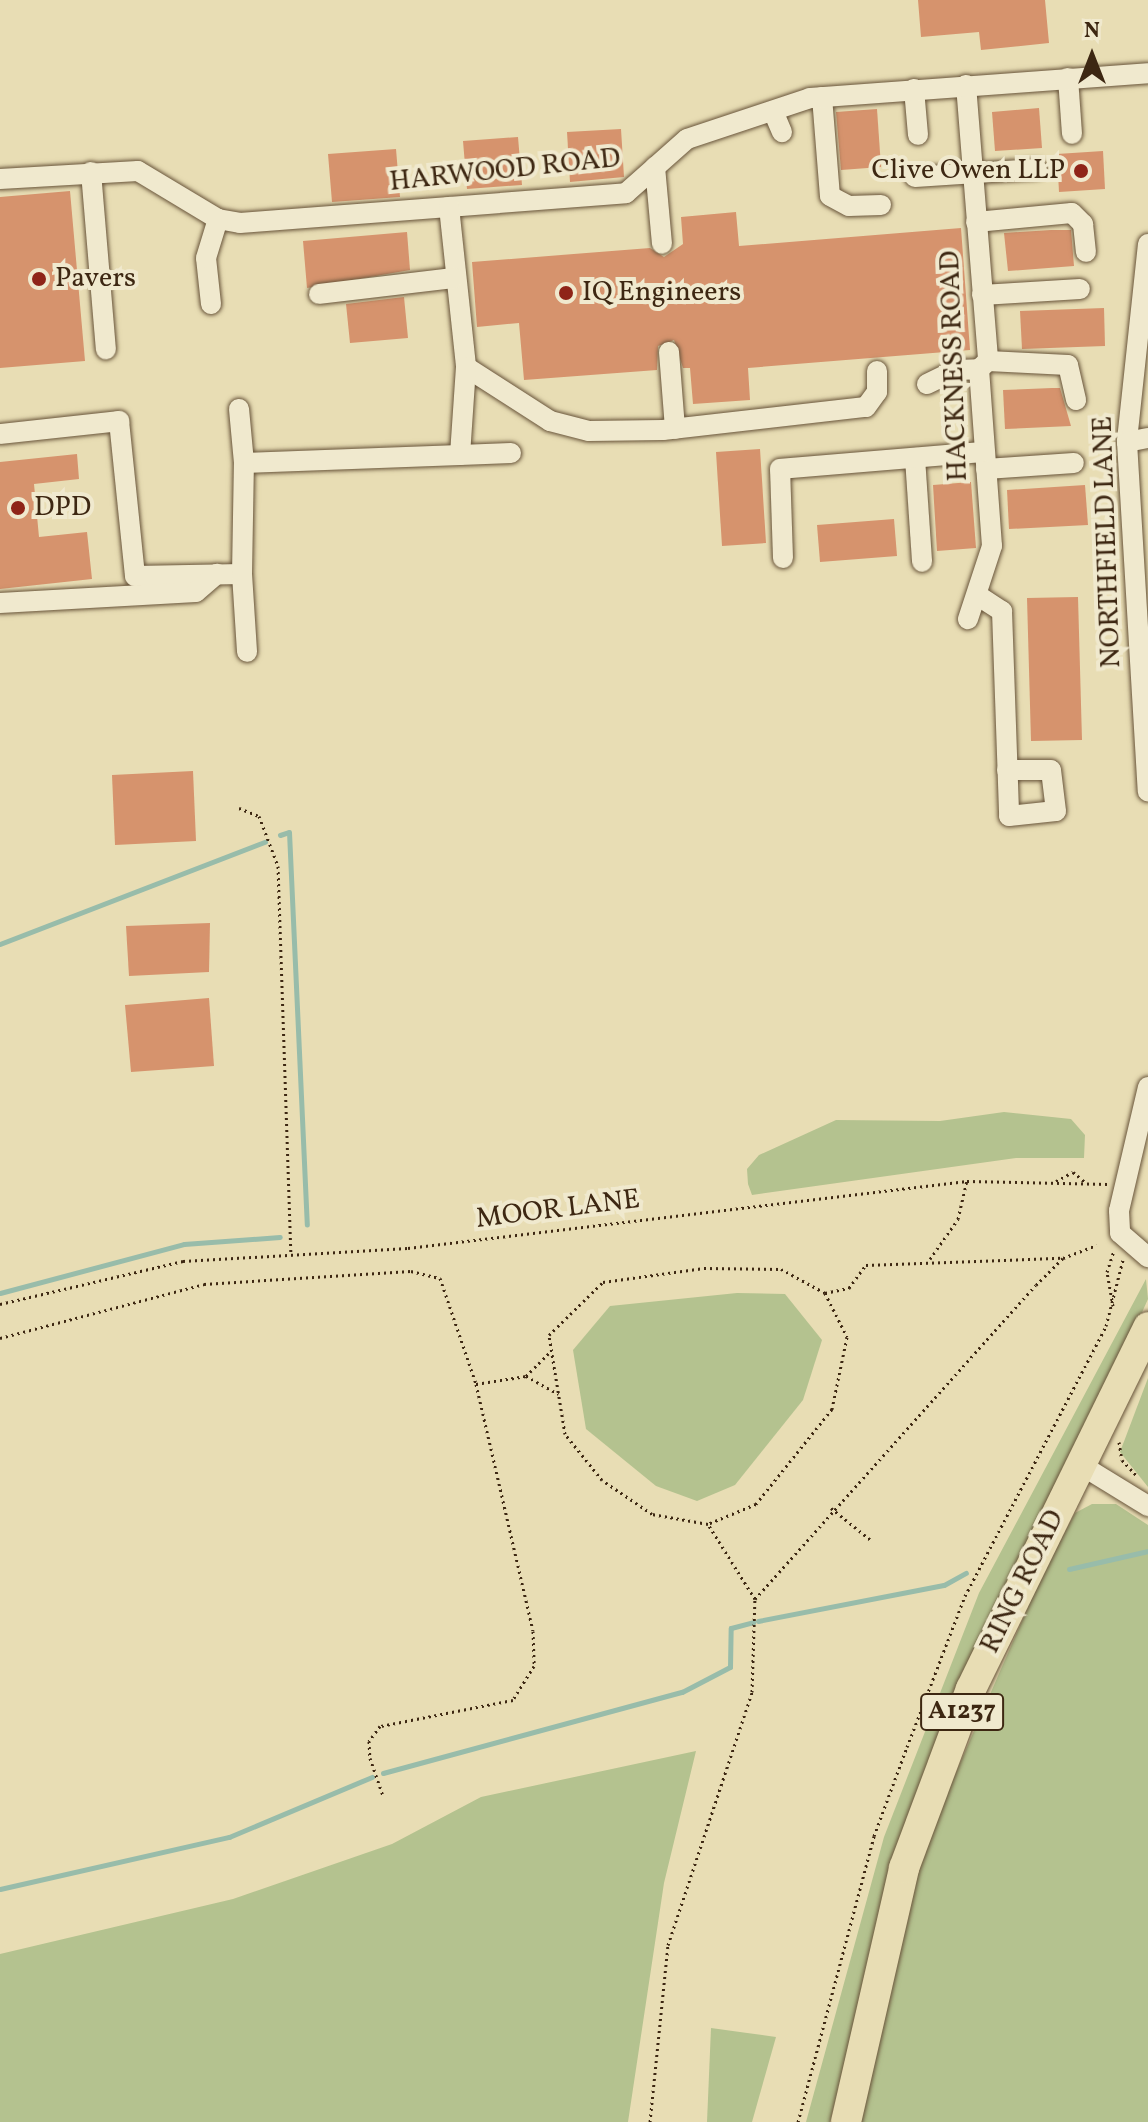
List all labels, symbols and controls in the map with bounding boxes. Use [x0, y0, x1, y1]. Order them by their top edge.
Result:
north arrow [1052, 16, 1132, 96]
text: N [1084, 16, 1100, 47]
street label: HARWOOD ROAD [388, 142, 622, 200]
place label: Clive Owen LLP [871, 154, 1065, 188]
marker: Clive Owen LLP [1072, 162, 1090, 180]
street label: HACKNESS ROAD [934, 250, 976, 482]
place label: Pavers [55, 262, 136, 296]
marker: Pavers [30, 270, 48, 288]
place label: IQ Engineers [582, 276, 741, 310]
marker: IQ Engineers [557, 284, 575, 302]
street label: NORTHFIELD LANE [1087, 415, 1129, 669]
place label: DPD [34, 491, 91, 525]
marker: DPD [9, 499, 27, 517]
street label: MOOR LANE [474, 1183, 642, 1237]
street label: RING ROAD [974, 1505, 1072, 1659]
road number: A1237 [920, 1690, 1004, 1734]

